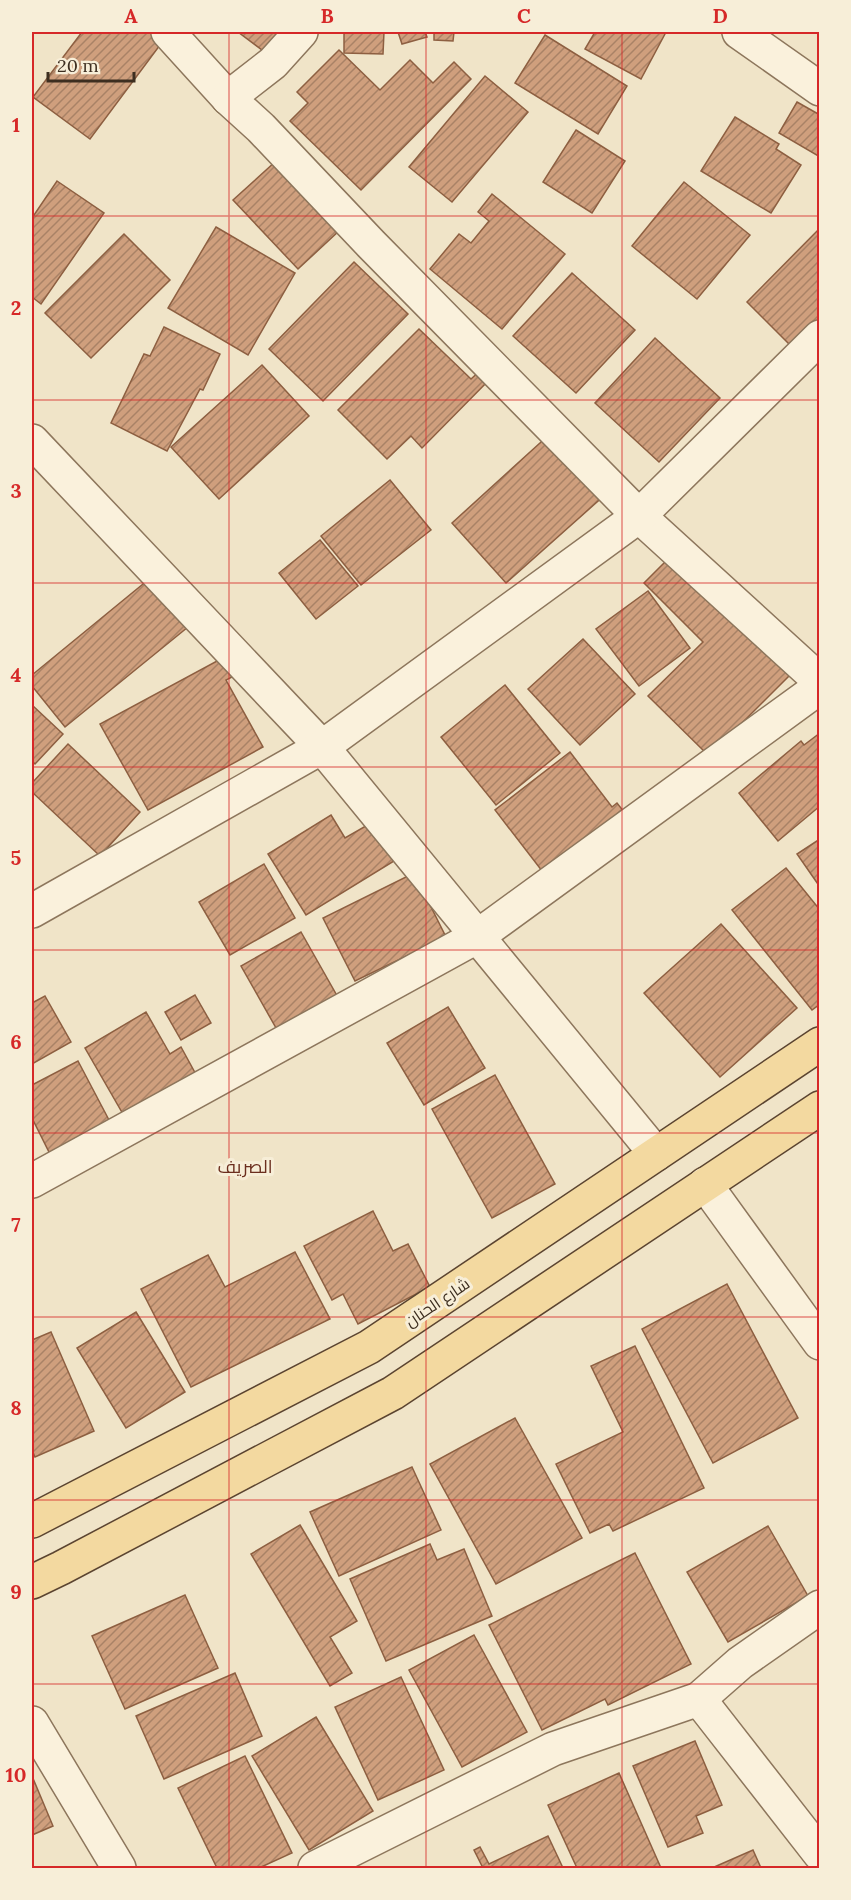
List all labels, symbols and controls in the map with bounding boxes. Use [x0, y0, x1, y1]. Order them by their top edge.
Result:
text: A [124, 3, 138, 28]
text: B [320, 3, 334, 28]
text: C [517, 3, 531, 28]
text: D [712, 3, 728, 28]
scale bar [48, 45, 134, 83]
text: 20 m [57, 54, 99, 77]
text: 1 [12, 112, 20, 137]
text: 2 [11, 295, 21, 320]
text: 3 [10, 478, 22, 503]
text: 4 [11, 662, 22, 687]
text: 5 [11, 845, 22, 870]
text: 6 [10, 1029, 22, 1054]
district label: الصريف [217, 1155, 273, 1178]
text: 7 [11, 1212, 21, 1237]
street label: شارع الحنان [401, 1273, 474, 1333]
text: 8 [10, 1395, 22, 1420]
text: 9 [10, 1579, 22, 1604]
text: 10 [6, 1762, 26, 1787]

